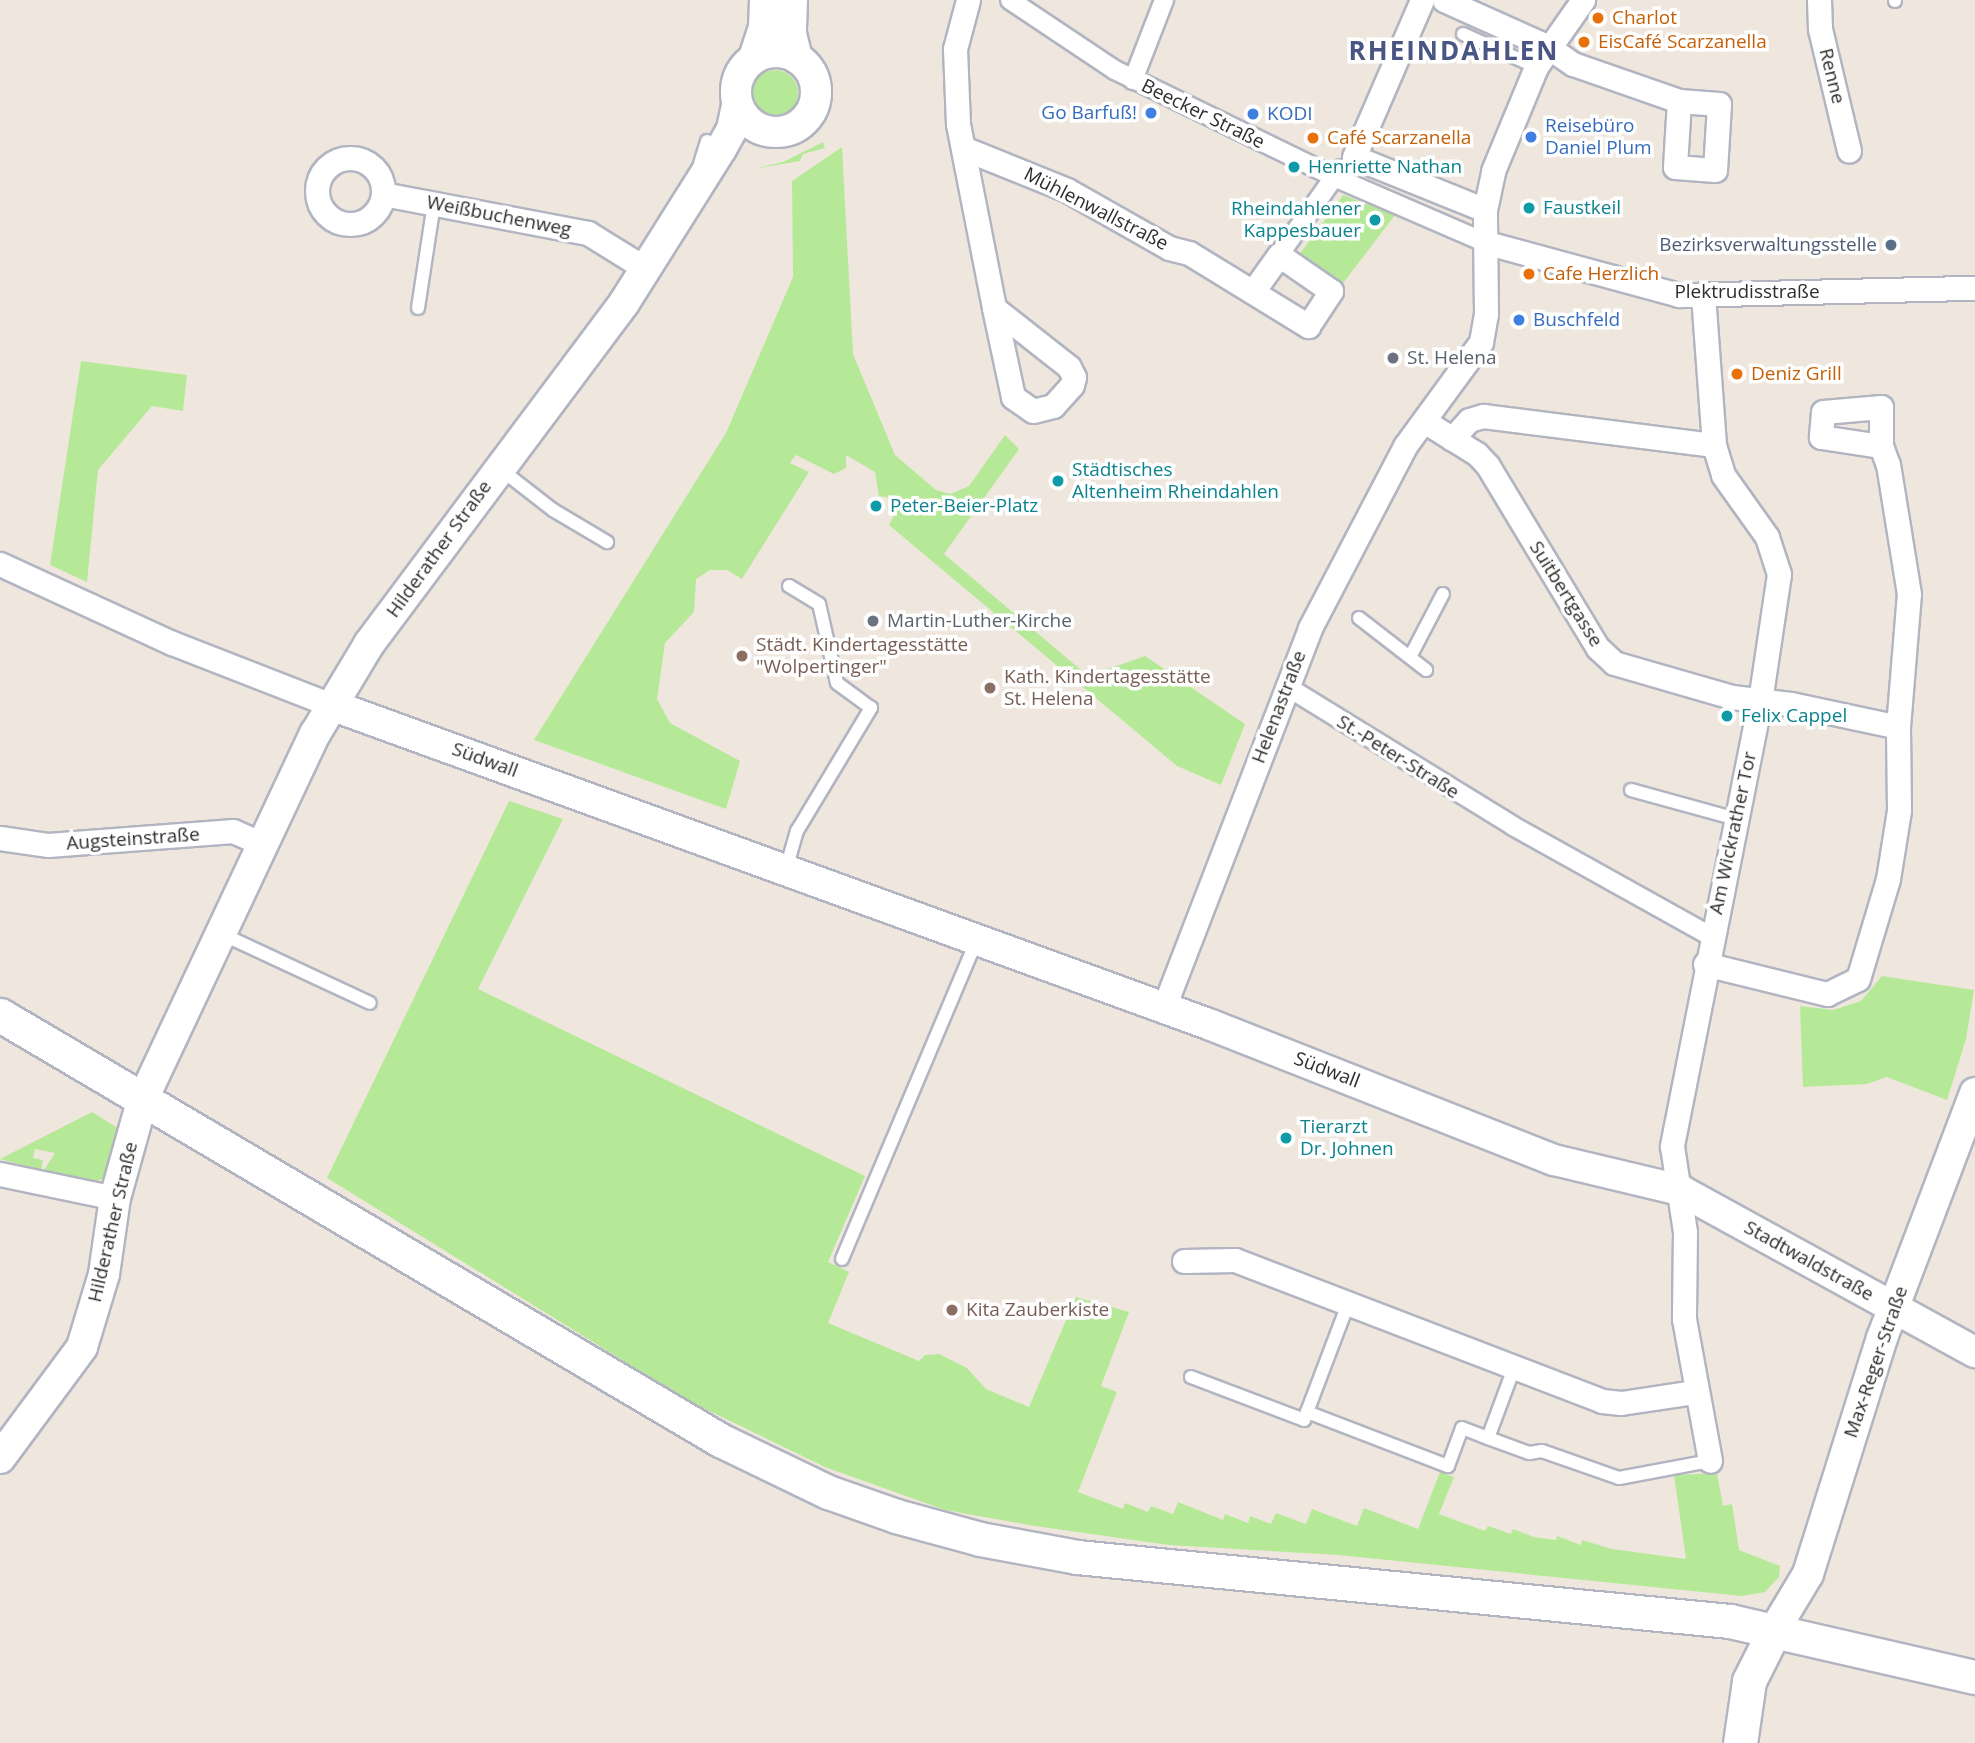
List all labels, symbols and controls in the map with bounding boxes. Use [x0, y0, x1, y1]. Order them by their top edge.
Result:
place label: Charlot [1612, 7, 1677, 29]
marker: Charlot [1590, 10, 1606, 26]
place label: EisCafé Scarzanella [1598, 31, 1767, 53]
marker: EisCafé Scarzanella [1576, 34, 1592, 50]
district label: RHEINDAHLEN [1350, 35, 1558, 67]
street label: Renne [1814, 46, 1850, 106]
street label: Beecker Straße [1138, 74, 1268, 154]
place label: Go Barfuß! [1041, 102, 1137, 124]
place label: KODI [1267, 103, 1313, 125]
marker: Go Barfuß! [1143, 105, 1159, 121]
marker: KODI [1245, 106, 1261, 122]
place label: Reisebüro Daniel Plum [1545, 115, 1652, 159]
place label: Café Scarzanella [1327, 127, 1471, 149]
marker: Reisebüro Daniel Plum [1523, 129, 1539, 145]
marker: Café Scarzanella [1305, 130, 1321, 146]
place label: Henriette Nathan [1308, 156, 1462, 178]
marker: Henriette Nathan [1286, 159, 1302, 175]
street label: Mühlenwallstraße [1020, 163, 1172, 255]
street label: Weißbuchenweg [425, 191, 573, 241]
place label: Faustkeil [1543, 197, 1621, 219]
place label: Rheindahlener Kappesbauer [1231, 198, 1361, 242]
marker: Faustkeil [1521, 200, 1537, 216]
marker: Rheindahlener Kappesbauer [1367, 212, 1383, 228]
place label: Bezirksverwaltungsstelle [1659, 234, 1877, 256]
marker: Bezirksverwaltungsstelle [1883, 237, 1899, 253]
place label: Cafe Herzlich [1543, 263, 1659, 285]
marker: Cafe Herzlich [1521, 266, 1537, 282]
street label: Plektrudisstraße [1674, 281, 1820, 303]
place label: Buschfeld [1533, 309, 1620, 331]
marker: Buschfeld [1511, 312, 1527, 328]
place label: St. Helena [1407, 347, 1496, 369]
marker: St. Helena [1385, 350, 1401, 366]
place label: Deniz Grill [1751, 363, 1842, 385]
marker: Deniz Grill [1729, 366, 1745, 382]
place label: Städtisches Altenheim Rheindahlen [1072, 459, 1279, 503]
marker: Städtisches Altenheim Rheindahlen [1050, 473, 1066, 489]
street label: Hilderather Straße [382, 476, 496, 622]
place label: Peter-Beier-Platz [890, 495, 1038, 517]
marker: Peter-Beier-Platz [868, 498, 884, 514]
street label: Suitbertgasse [1525, 537, 1607, 651]
place label: Martin-Luther-Kirche [887, 610, 1072, 632]
marker: Martin-Luther-Kirche [865, 613, 881, 629]
place label: Städt. Kindertagesstätte "Wolpertinger" [756, 634, 968, 678]
street label: Helenastraße [1247, 647, 1311, 767]
marker: Städt. Kindertagesstätte "Wolpertinger" [734, 648, 750, 664]
place label: Kath. Kindertagesstätte St. Helena [1004, 666, 1211, 710]
marker: Kath. Kindertagesstätte St. Helena [982, 680, 998, 696]
place label: Felix Cappel [1741, 705, 1847, 727]
marker: Felix Cappel [1719, 708, 1735, 724]
street label: St.-Peter-Straße [1333, 710, 1463, 804]
street label: Südwall [449, 738, 521, 782]
street label: Am Wickrather Tor [1705, 750, 1761, 916]
street label: Augsteinstraße [66, 823, 200, 855]
street label: Südwall [1291, 1047, 1363, 1093]
place label: Tierarzt Dr. Johnen [1300, 1116, 1394, 1160]
marker: Tierarzt Dr. Johnen [1278, 1130, 1294, 1146]
street label: Hilderather Straße [83, 1140, 143, 1304]
street label: Stadtwaldstraße [1740, 1216, 1878, 1306]
street label: Max-Reger-Straße [1839, 1283, 1913, 1441]
place label: Kita Zauberkiste [966, 1299, 1109, 1321]
marker: Kita Zauberkiste [944, 1302, 960, 1318]

